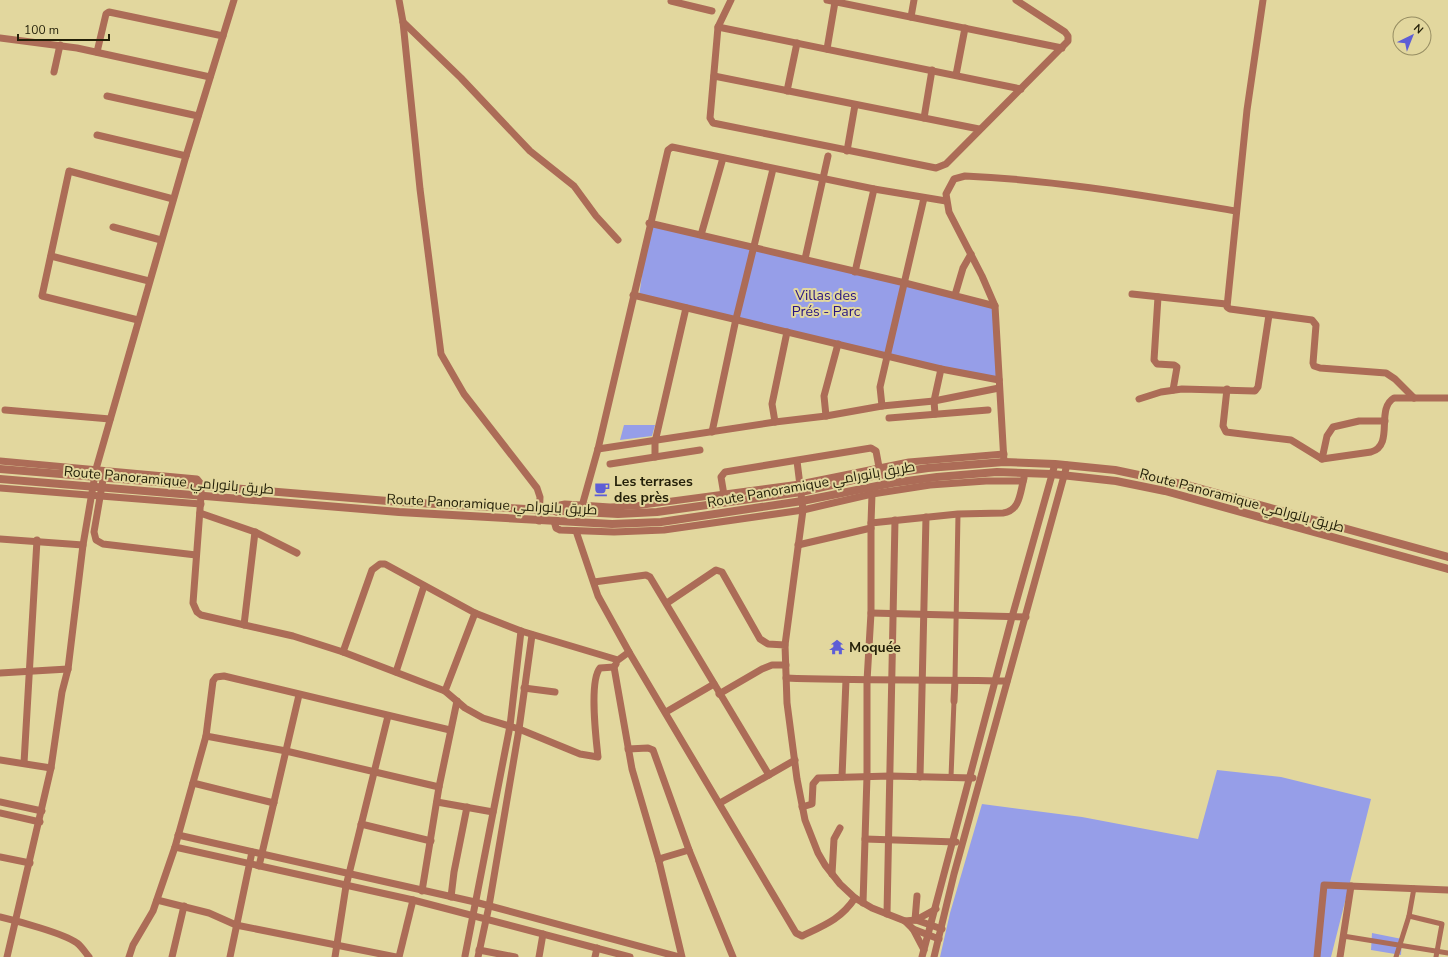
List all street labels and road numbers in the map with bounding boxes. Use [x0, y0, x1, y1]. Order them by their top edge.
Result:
street label: Route Panoramique طريق بانورامي [705, 457, 917, 514]
street label: Route Panoramique طريق بانورامي [63, 462, 275, 501]
street label: Route Panoramique طريق بانورامي [1137, 464, 1346, 539]
street label: Route Panoramique طريق بانورامي [386, 489, 598, 522]

